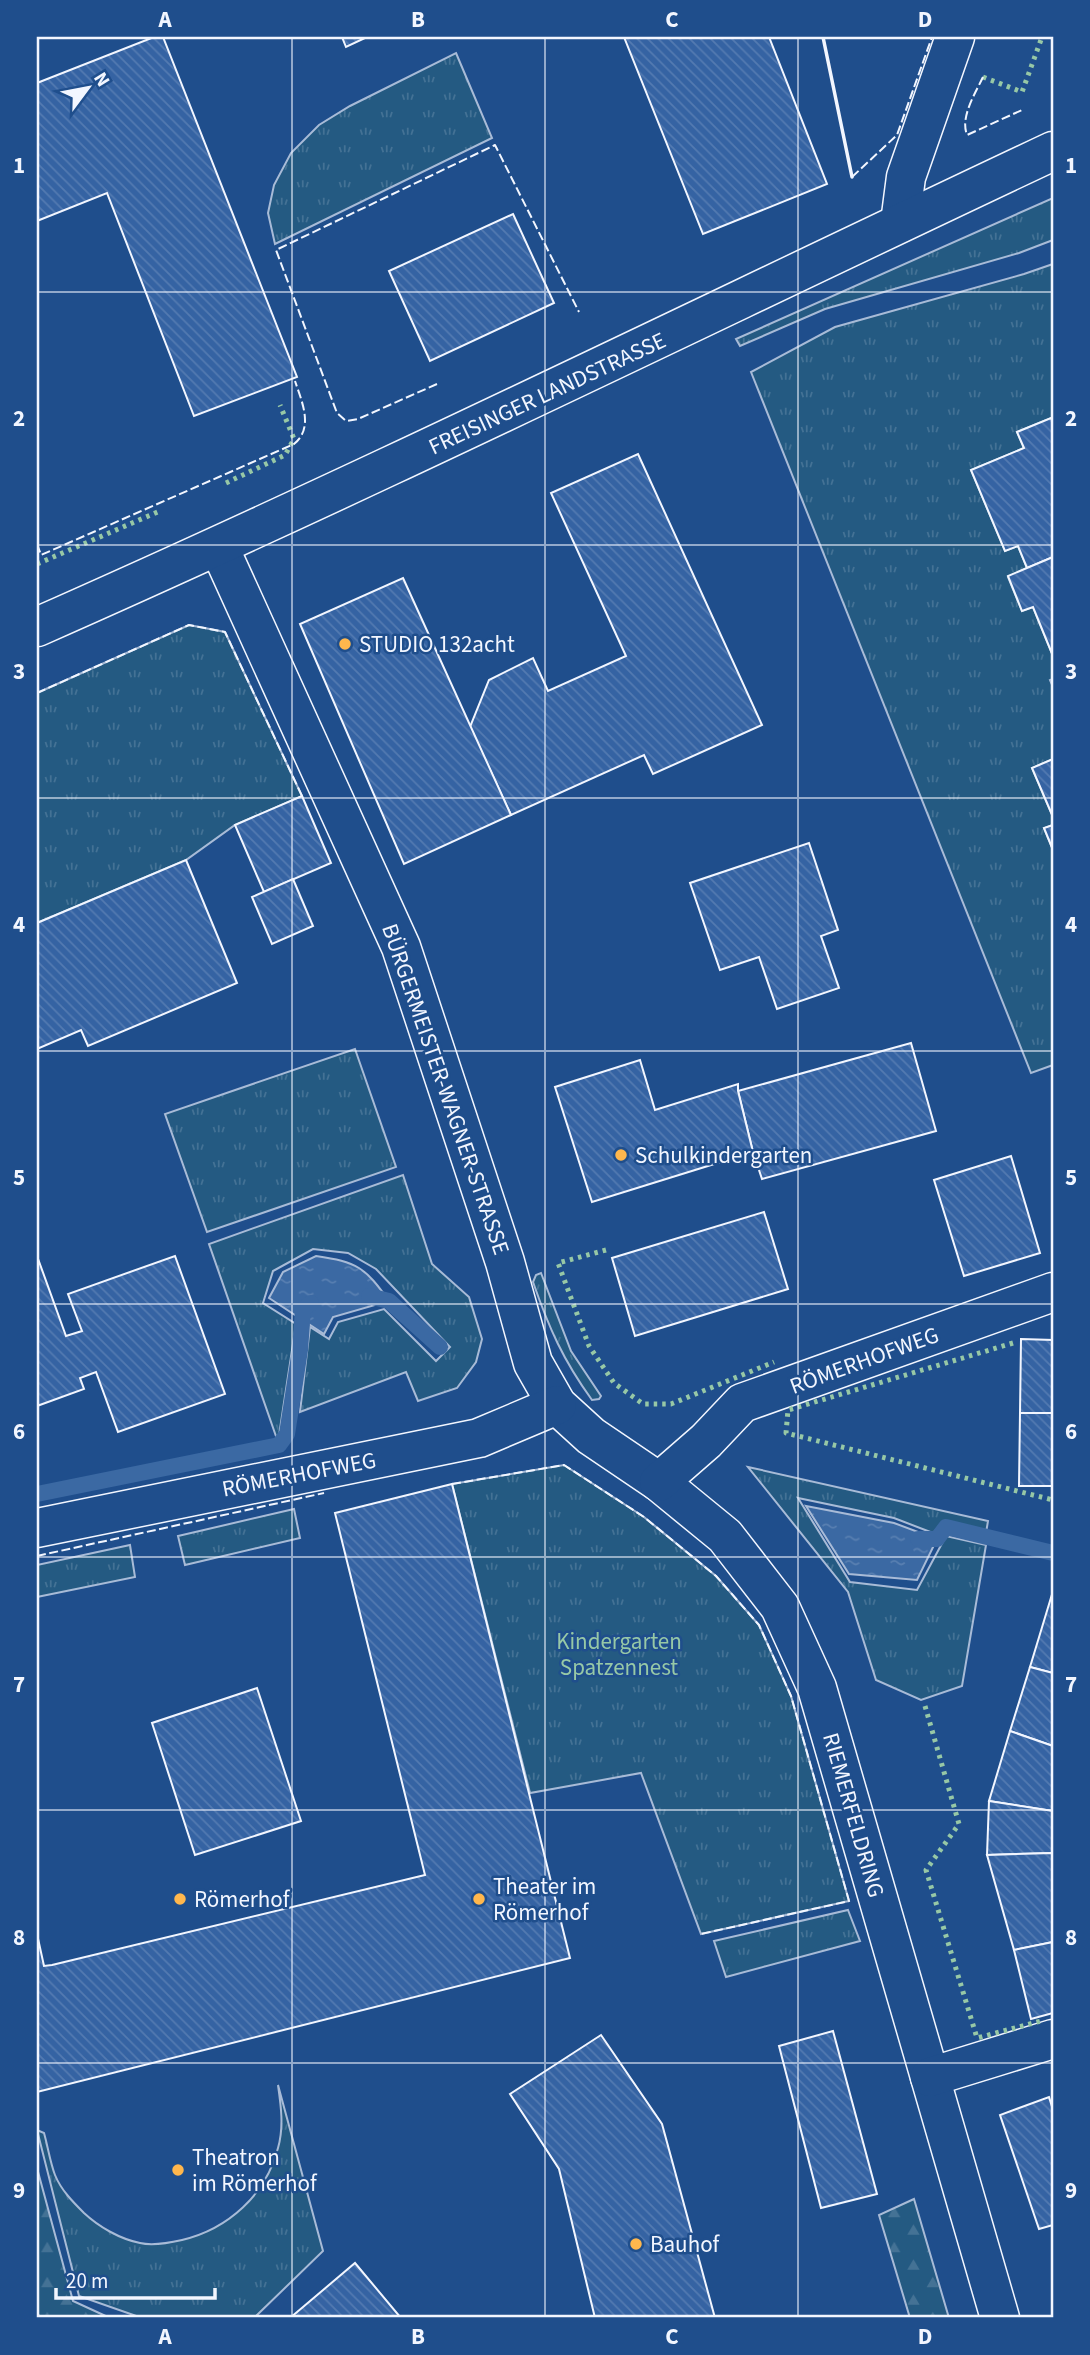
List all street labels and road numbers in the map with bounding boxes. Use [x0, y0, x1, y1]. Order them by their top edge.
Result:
street label: FREISINGER LANDSTRASSE [423, 324, 671, 463]
street label: BÜRGERMEISTER-WAGNER-STRASSE [373, 919, 518, 1259]
street label: RÖMERHOFWEG [785, 1318, 943, 1403]
street label: RÖMERHOFWEG [219, 1443, 379, 1506]
street label: RIEMERFELDRING [814, 1729, 893, 1901]

